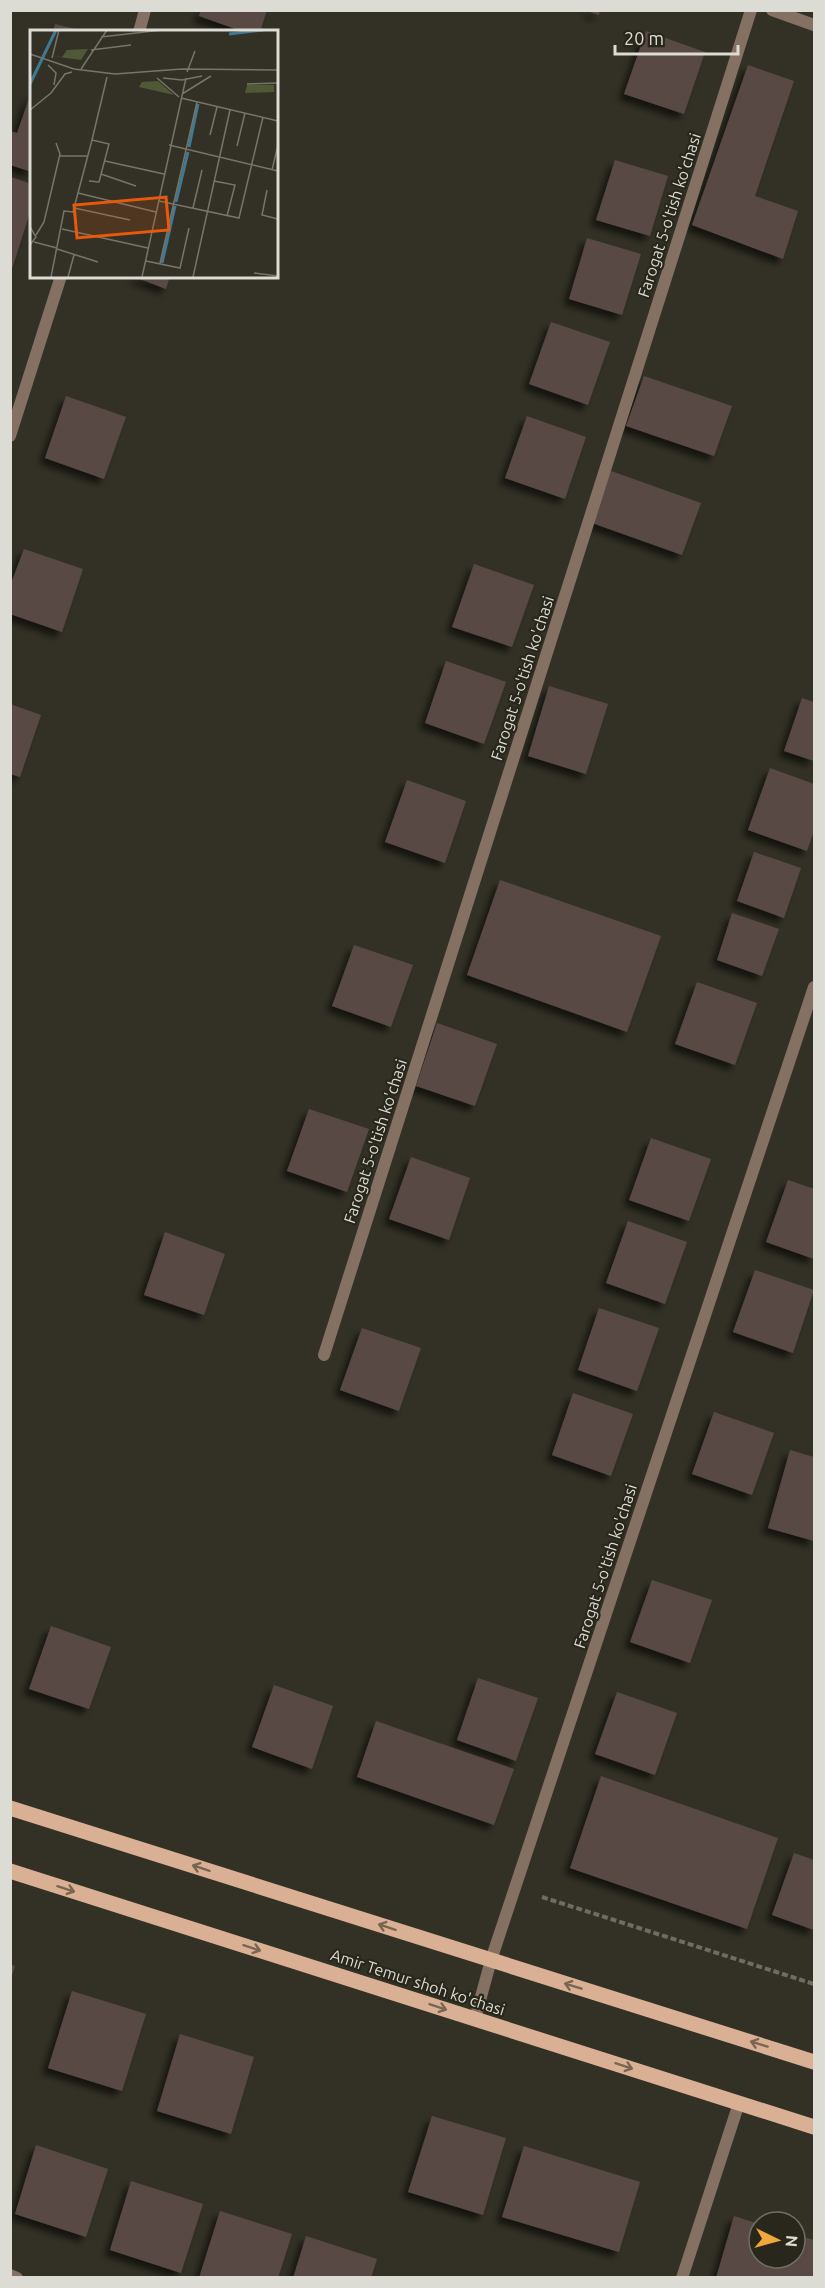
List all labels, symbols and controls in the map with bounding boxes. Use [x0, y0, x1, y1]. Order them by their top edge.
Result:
scale bar [615, 18, 738, 56]
text: 20 m [624, 28, 664, 48]
inset map [30, 30, 278, 278]
street label: Farogat 5-o'tish ko'chasi [634, 131, 704, 299]
street label: Farogat 5-o'tish ko'chasi [487, 594, 557, 762]
street label: Farogat 5-o'tish ko'chasi [340, 1057, 410, 1225]
street label: Farogat 5-o'tish ko'chasi [570, 1482, 640, 1650]
one-way arrow [192, 1862, 211, 1873]
one-way arrow [56, 1884, 75, 1895]
one-way arrow [378, 1921, 397, 1932]
one-way arrow [242, 1943, 261, 1954]
street label: Amir Temur shoh ko'chasi [329, 1945, 507, 2019]
one-way arrow [564, 1980, 583, 1991]
one-way arrow [428, 2002, 447, 2013]
one-way arrow [750, 2038, 769, 2049]
one-way arrow [614, 2061, 633, 2072]
north arrow [747, 2210, 807, 2270]
text: N [782, 2235, 801, 2248]

